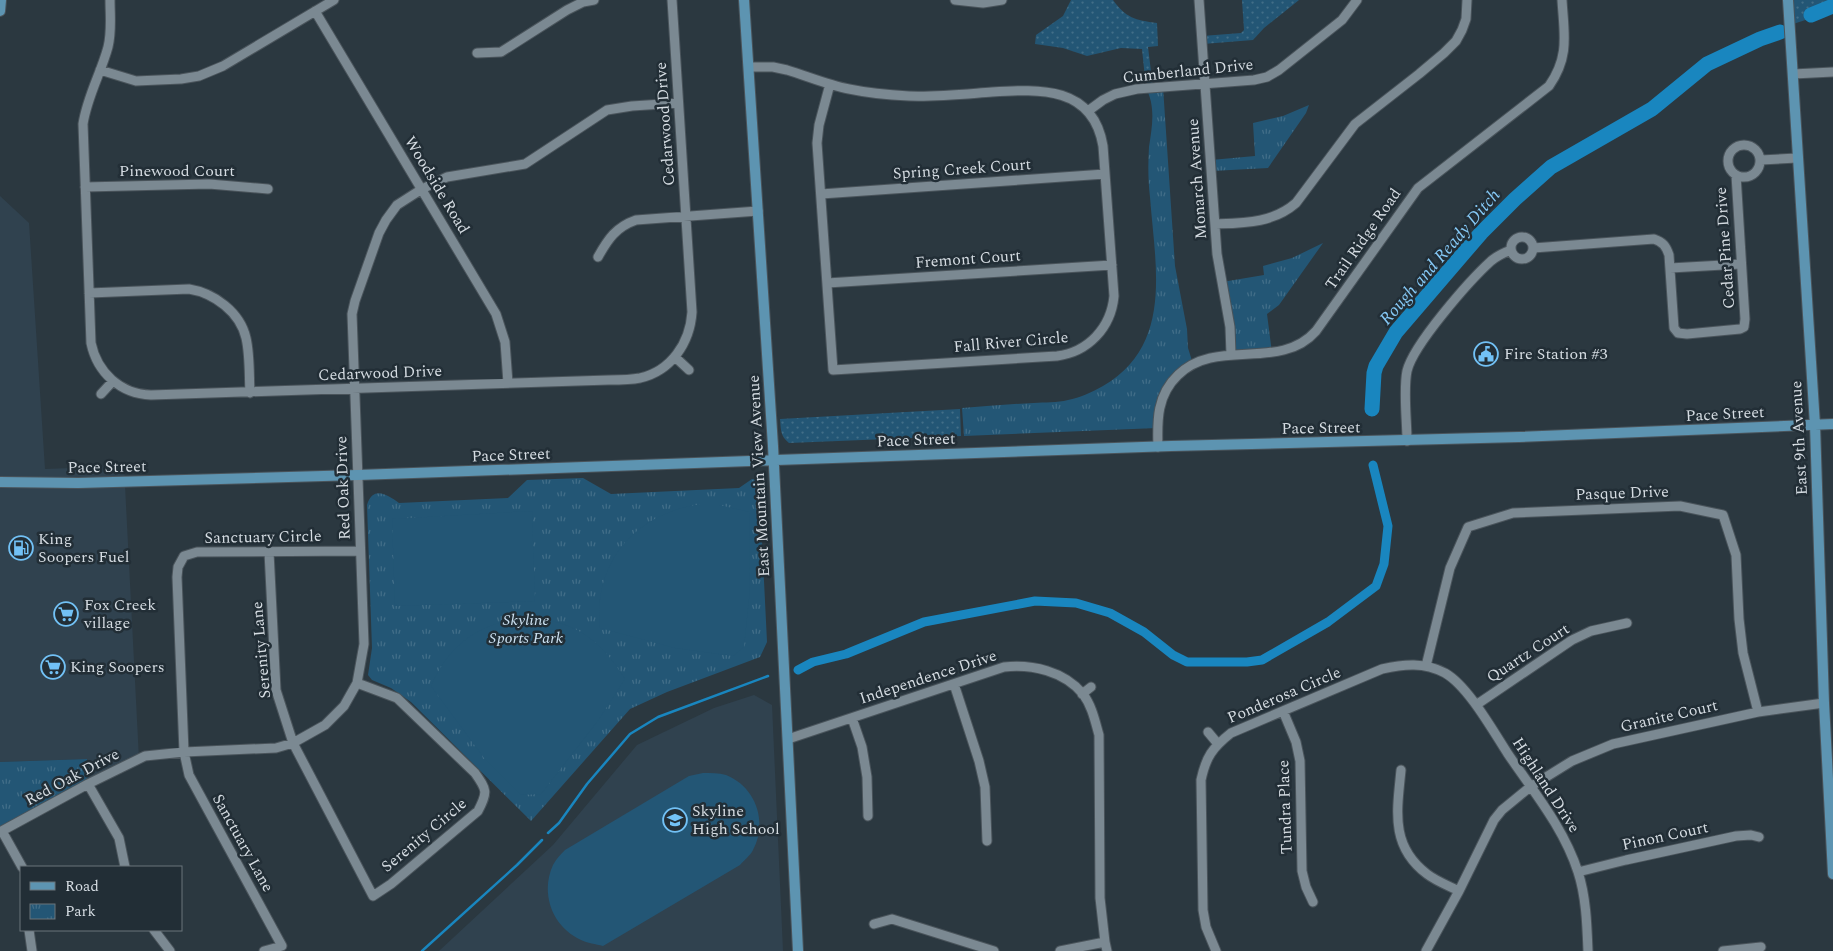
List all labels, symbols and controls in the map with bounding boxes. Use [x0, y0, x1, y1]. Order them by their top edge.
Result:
street label: Cumberland Drive [1121, 52, 1255, 90]
street label: Cedarwood Drive [649, 61, 681, 187]
street label: Monarch Avenue [1181, 118, 1213, 240]
street label: Woodside Road [398, 131, 476, 239]
street label: Spring Creek Court [892, 152, 1032, 186]
street label: Pinewood Court [119, 159, 235, 183]
street label: Trail Ridge Road [1319, 183, 1407, 295]
water label: Rough and Ready Ditch [1373, 183, 1507, 331]
street label: Cedar Pine Drive [1709, 186, 1741, 310]
street label: Fremont Court [914, 243, 1022, 275]
street label: Fall River Circle [953, 325, 1069, 359]
public building icon: Fire Station #3 [1473, 341, 1499, 367]
place label: Fire Station #3 [1504, 342, 1608, 366]
street label: Cedarwood Drive [318, 359, 442, 387]
street label: East Mountain View Avenue [742, 374, 776, 578]
street label: East 9th Avenue [1784, 380, 1814, 496]
street label: Pace Street [1685, 400, 1765, 428]
street label: Pace Street [1281, 415, 1361, 441]
street label: Pace Street [876, 427, 956, 453]
street label: Red Oak Drive [329, 436, 357, 540]
street label: Pace Street [471, 442, 551, 468]
street label: Pace Street [67, 454, 147, 480]
street label: Pasque Drive [1575, 479, 1669, 507]
street label: Sanctuary Circle [204, 524, 322, 550]
place label: King Soopers Fuel [38, 527, 129, 569]
fuel station icon: King Soopers Fuel [8, 535, 34, 561]
place label: Fox Creek village [83, 593, 156, 635]
supermarket icon: Fox Creek village [53, 601, 79, 627]
street label: Serenity Lane [245, 601, 277, 699]
park label: Skyline Sports Park [489, 608, 564, 650]
street label: Quartz Court [1482, 617, 1575, 689]
street label: Independence Drive [856, 643, 1000, 711]
supermarket icon: King Soopers [40, 654, 66, 680]
place label: King Soopers [70, 655, 165, 679]
street label: Ponderosa Circle [1223, 660, 1345, 730]
street label: Granite Court [1618, 693, 1721, 739]
street label: Highland Drive [1506, 732, 1586, 838]
street label: Red Oak Drive [20, 742, 124, 812]
street label: Tundra Place [1271, 759, 1299, 855]
street label: Sanctuary Lane [206, 789, 280, 897]
street label: Serenity Circle [376, 792, 472, 878]
place label: Skyline High School [692, 799, 780, 841]
school or university icon: Skyline High School [662, 807, 688, 833]
street label: Pinon Court [1620, 815, 1711, 857]
legend [20, 866, 182, 931]
text: Road [65, 875, 99, 898]
text: Park [65, 900, 96, 923]

